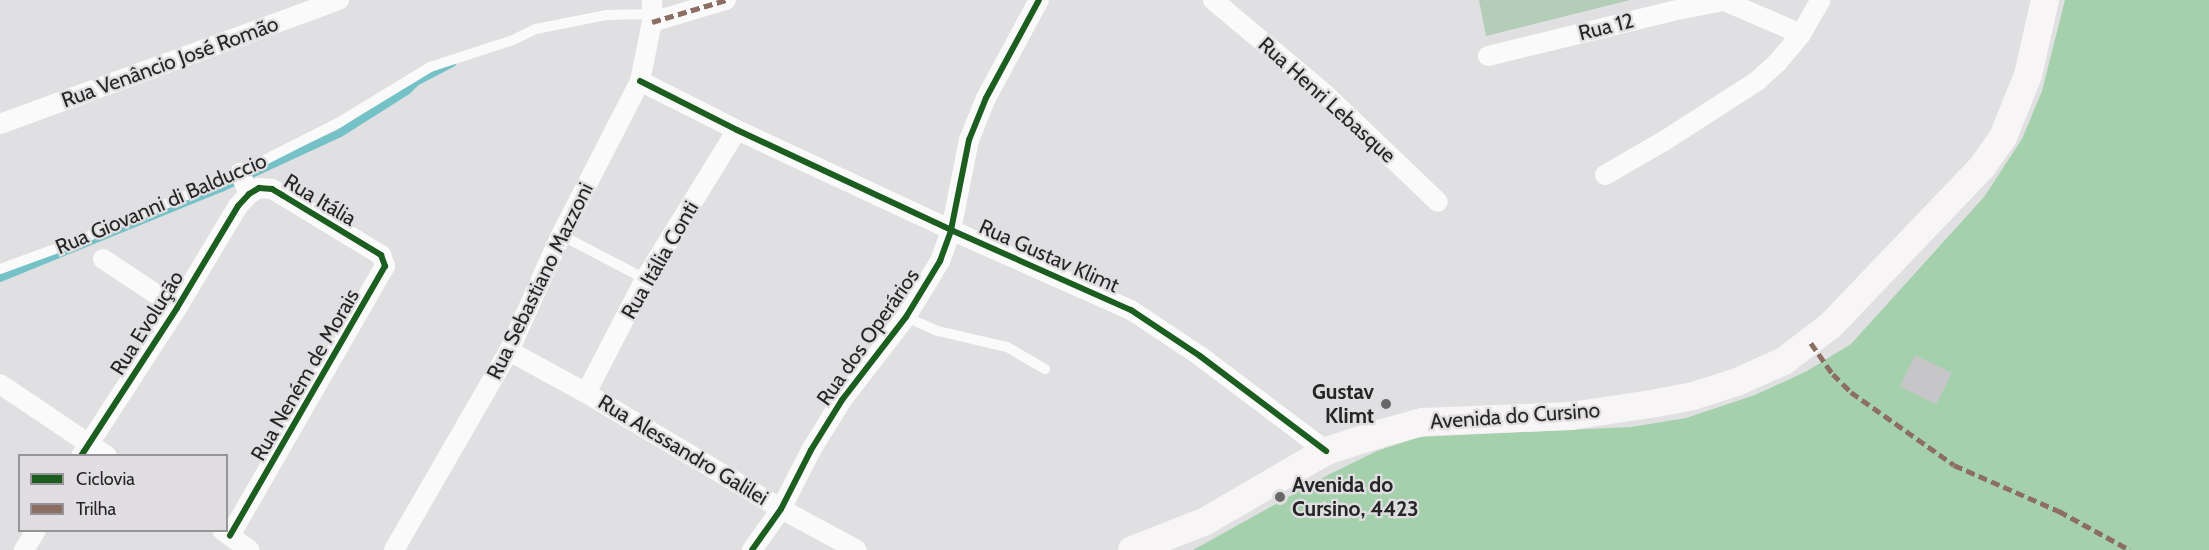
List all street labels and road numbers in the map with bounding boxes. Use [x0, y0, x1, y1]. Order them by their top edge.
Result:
street label: Rua 12 [1576, 8, 1636, 46]
street label: Rua Venâncio José Romão [58, 11, 282, 113]
street label: Rua Henri Lebasque [1253, 32, 1401, 168]
street label: Rua Giovanni di Balduccio [52, 148, 270, 260]
street label: Rua Itália [279, 169, 361, 231]
street label: Rua Sebastiano Mazzoni [481, 179, 599, 383]
street label: Rua Itália Conti [616, 197, 704, 323]
street label: Rua Gustav Klimt [975, 214, 1123, 298]
street label: Rua dos Operários [811, 264, 925, 410]
street label: Rua Evolução [105, 266, 189, 380]
street label: Rua Neném de Morais [246, 285, 364, 465]
street label: Rua Alessandro Galilei [593, 389, 773, 511]
street label: Avenida do Cursino [1429, 397, 1601, 435]

